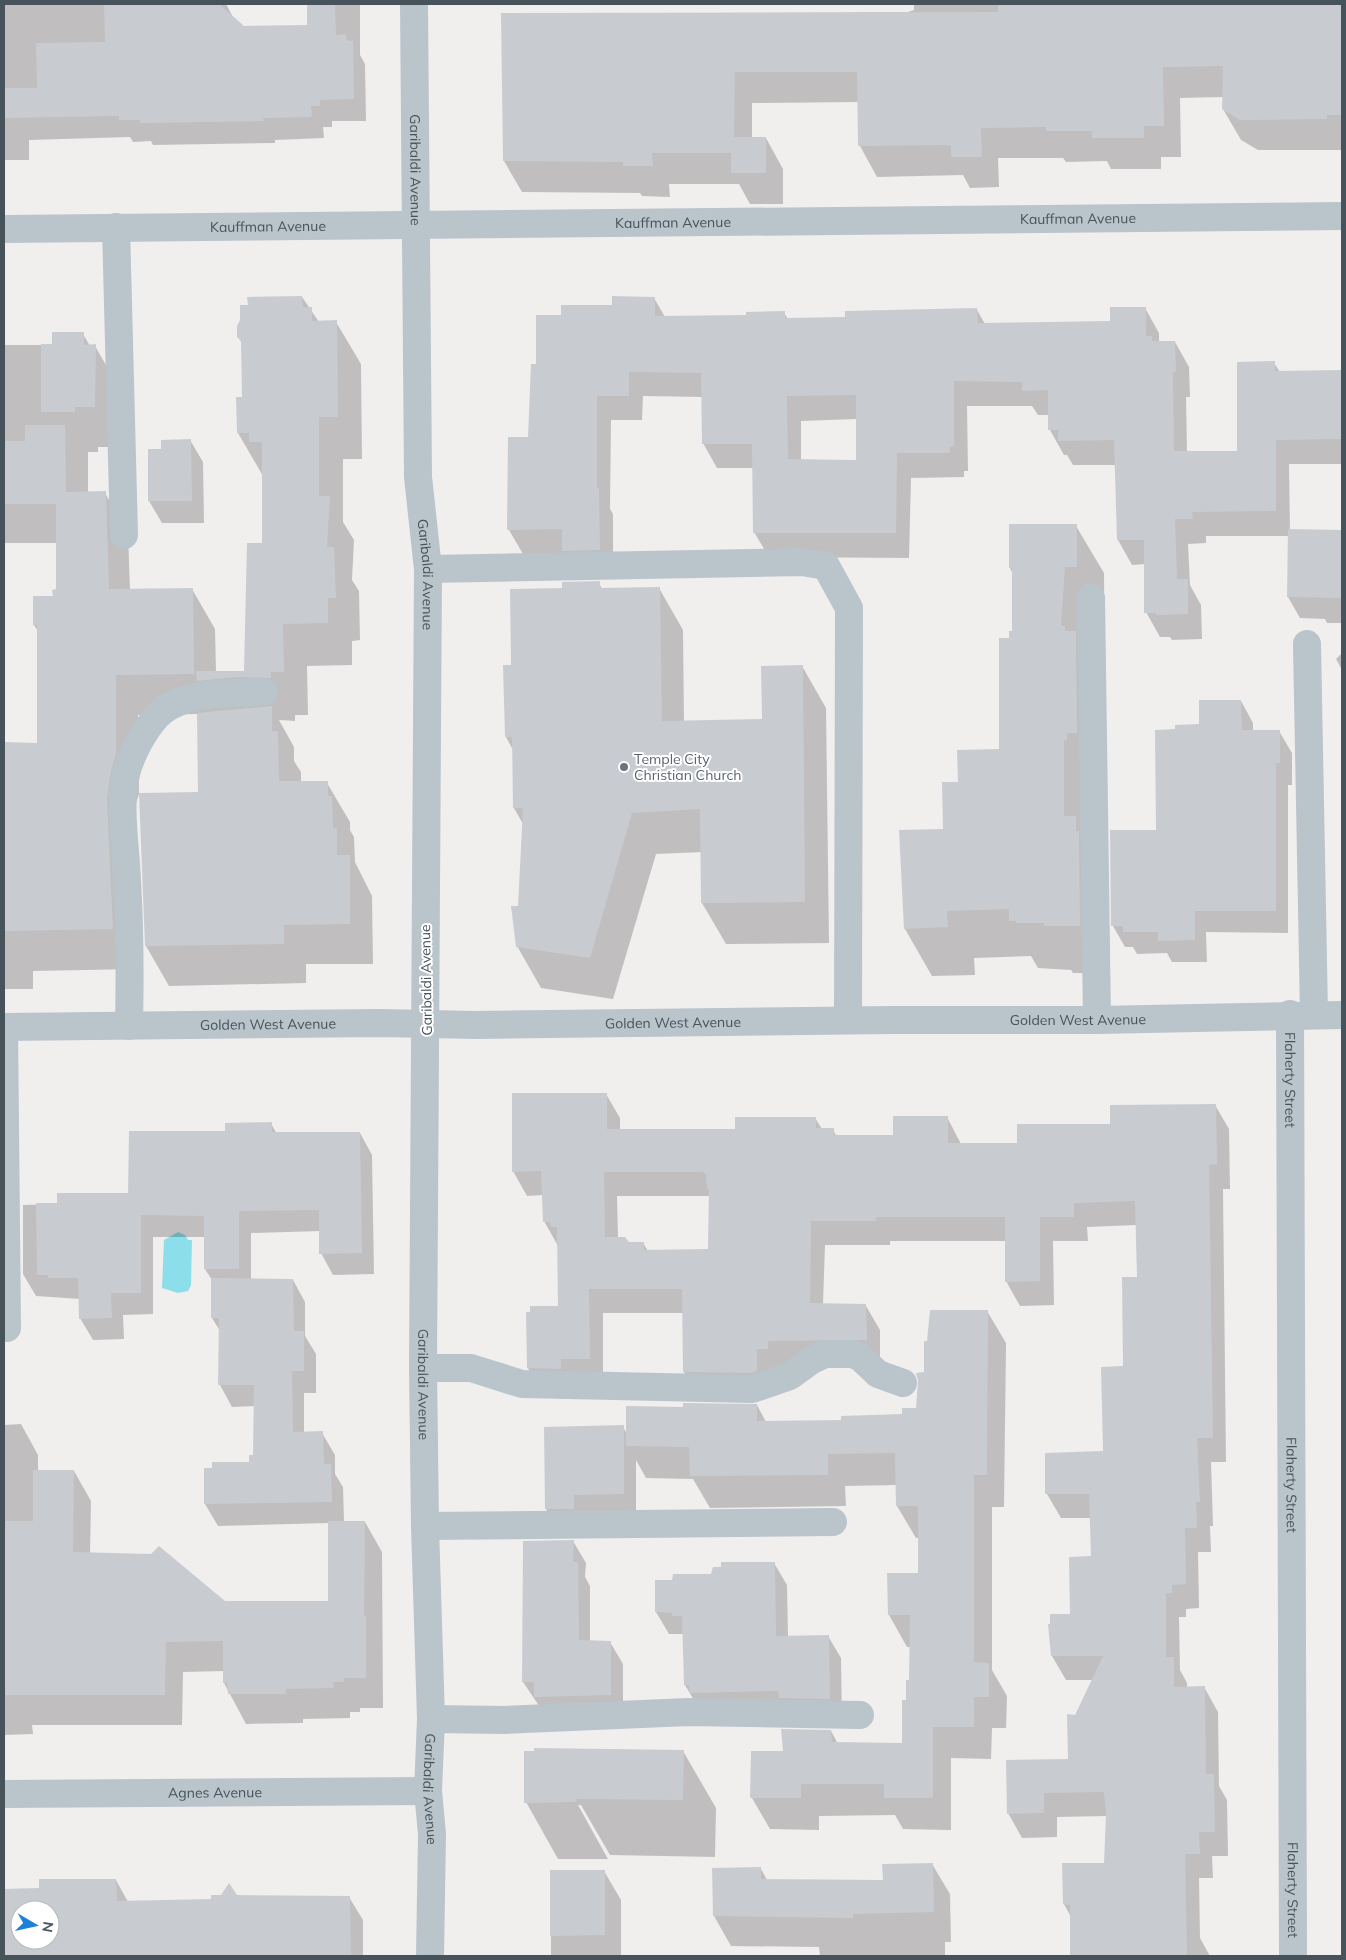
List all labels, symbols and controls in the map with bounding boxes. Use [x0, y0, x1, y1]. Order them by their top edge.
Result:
street label: Garibaldi Avenue [406, 114, 425, 226]
street label: Kauffman Avenue [1020, 209, 1136, 228]
street label: Kauffman Avenue [615, 213, 731, 232]
street label: Kauffman Avenue [210, 217, 326, 236]
street label: Garibaldi Avenue [414, 518, 437, 630]
place label: Temple City Christian Church [634, 750, 742, 784]
marker: Temple City Christian Church [618, 761, 630, 773]
street label: Garibaldi Avenue [416, 924, 436, 1036]
street label: Golden West Avenue [1010, 1010, 1146, 1029]
street label: Golden West Avenue [605, 1013, 741, 1032]
street label: Golden West Avenue [200, 1014, 336, 1034]
street label: Flaherty Street [1281, 1032, 1299, 1128]
street label: Garibaldi Avenue [414, 1329, 433, 1440]
street label: Flaherty Street [1282, 1437, 1301, 1533]
street label: Garibaldi Avenue [419, 1733, 441, 1845]
street label: Agnes Avenue [168, 1783, 262, 1802]
street label: Flaherty Street [1284, 1842, 1302, 1938]
north arrow [10, 1900, 60, 1950]
text: N [38, 1920, 58, 1934]

